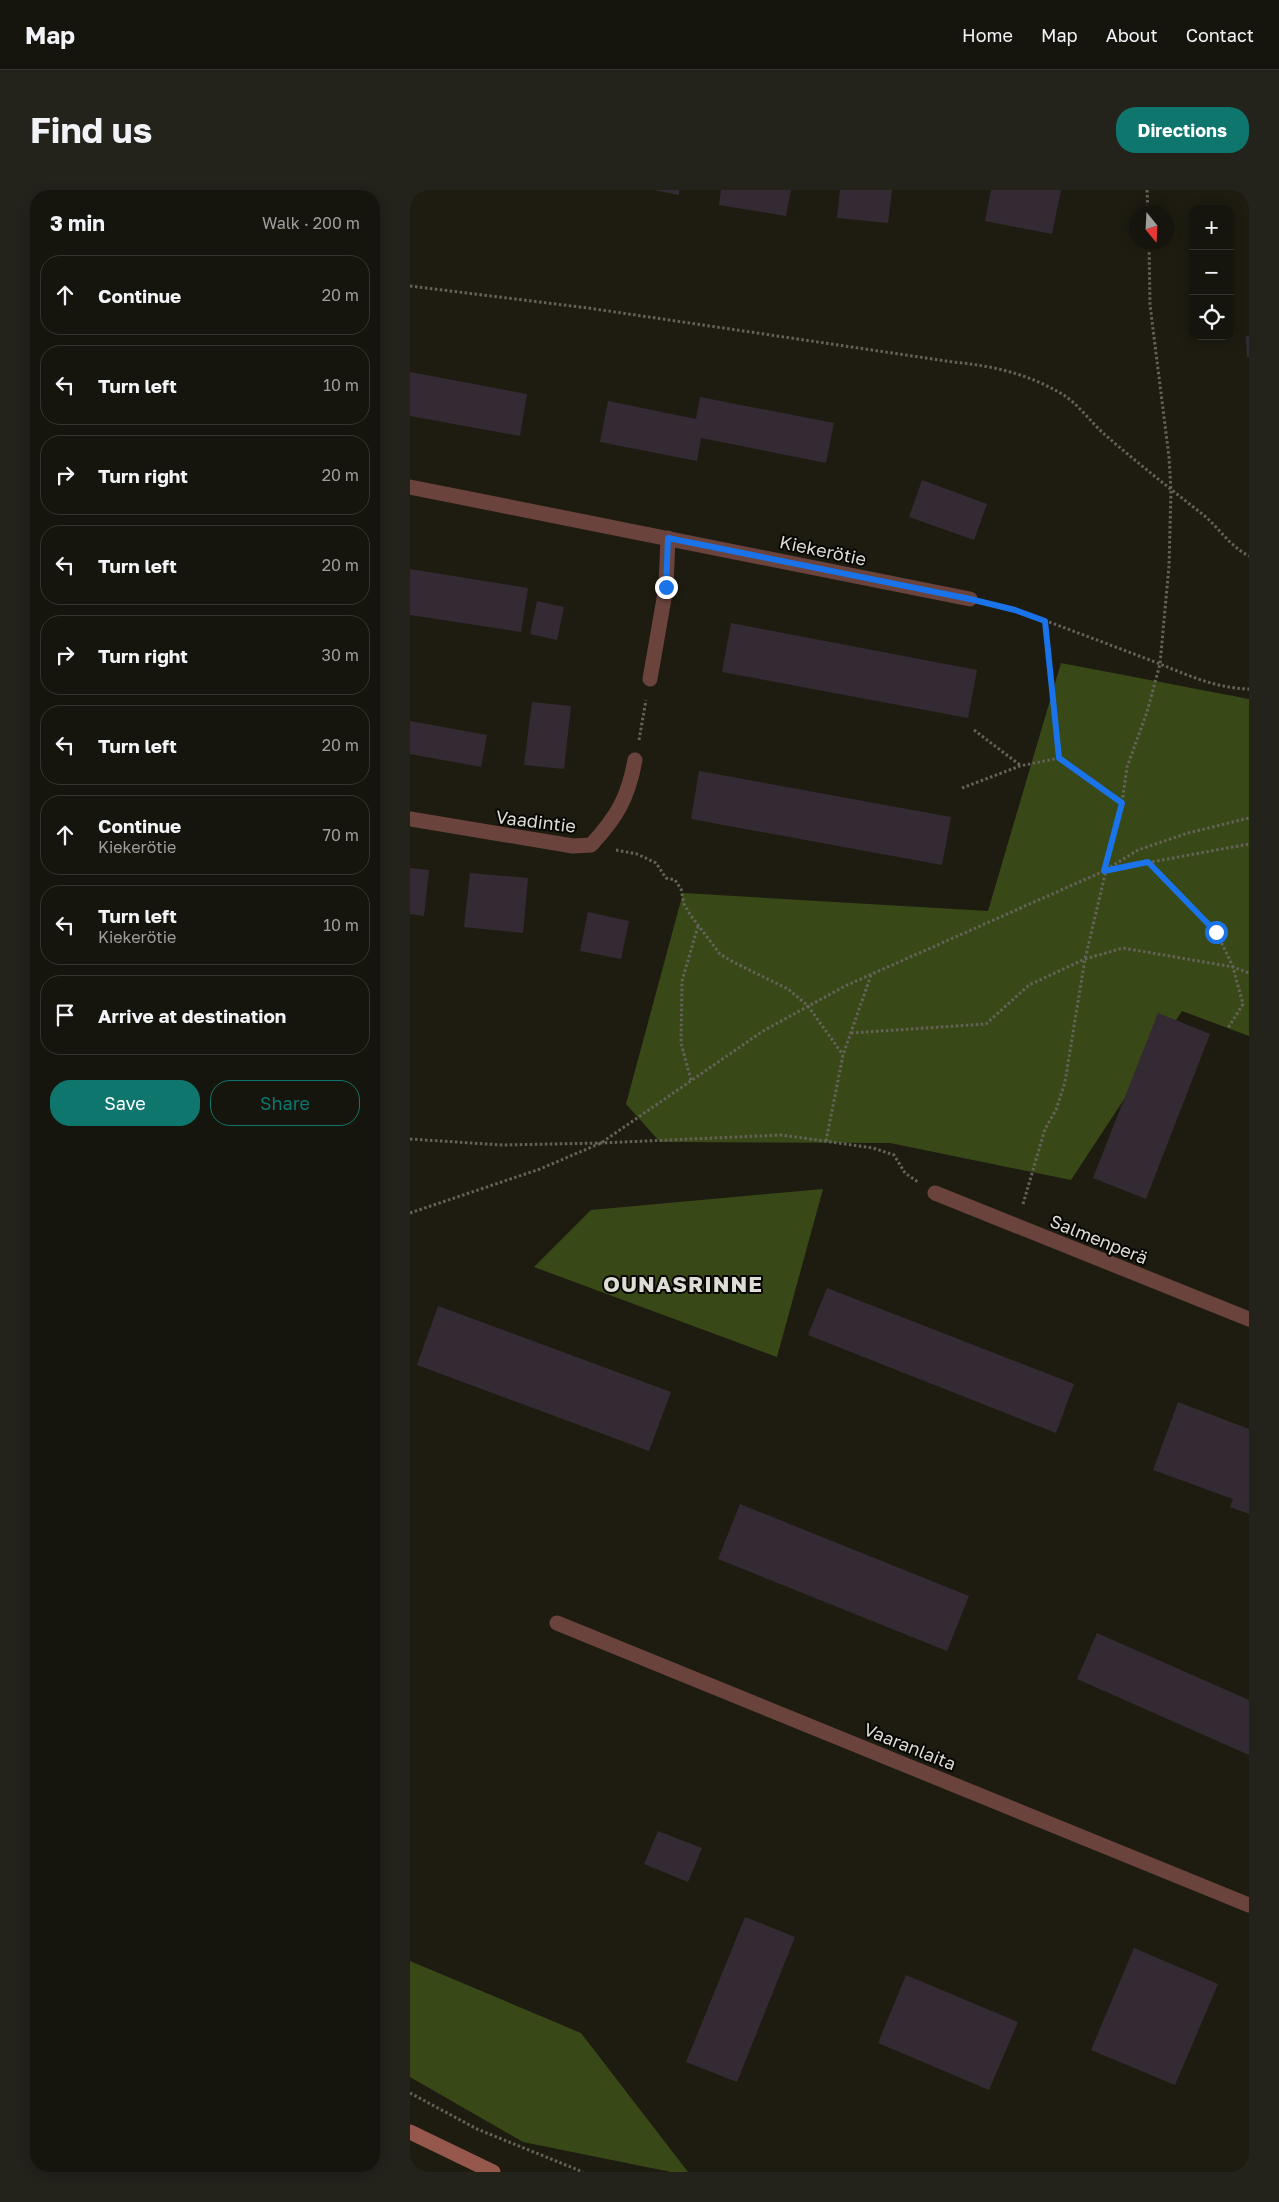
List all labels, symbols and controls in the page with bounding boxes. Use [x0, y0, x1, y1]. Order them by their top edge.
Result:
text: Map [25, 20, 75, 49]
text: Home [962, 24, 1013, 46]
text: Map [1041, 24, 1078, 46]
text: About [1106, 24, 1158, 46]
text: Contact [1186, 24, 1254, 46]
button: Directions [1116, 107, 1249, 153]
text: Find us [30, 109, 152, 151]
north arrow [1129, 205, 1174, 250]
map controls [1189, 205, 1234, 340]
button: + [1189, 205, 1234, 250]
text: 3 min [50, 210, 105, 236]
text: Walk · 200 m [262, 213, 360, 233]
button: − [1189, 250, 1234, 295]
icon: ahead [51, 281, 79, 309]
text: Continue [98, 284, 181, 307]
text: 20 m [322, 285, 359, 305]
button: locate [1189, 295, 1234, 340]
icon: left [51, 371, 79, 399]
text: Turn left [98, 374, 177, 397]
text: 10 m [323, 375, 359, 395]
icon: right [51, 461, 79, 489]
text: Turn right [98, 464, 188, 487]
text: 20 m [322, 465, 359, 485]
street label: Kiekerötie [778, 530, 868, 570]
icon: left [51, 551, 79, 579]
text: Turn left [98, 554, 177, 577]
text: 20 m [322, 555, 359, 575]
route end [655, 576, 678, 599]
icon: right [51, 641, 79, 669]
text: Turn right [98, 644, 188, 667]
text: 30 m [322, 645, 359, 665]
icon: left [51, 731, 79, 759]
text: Turn left [98, 734, 177, 757]
text: 20 m [322, 735, 359, 755]
street label: Vaadintie [495, 805, 577, 837]
text: Continue [98, 814, 181, 837]
icon: ahead [51, 821, 79, 849]
text: 70 m [322, 825, 359, 845]
text: Kiekerötie [98, 837, 176, 857]
text: Turn left [98, 904, 177, 927]
icon: left [51, 911, 79, 939]
text: 10 m [323, 915, 359, 935]
route start [1205, 921, 1228, 944]
text: Kiekerötie [98, 927, 176, 947]
icon: arrive [51, 1001, 79, 1029]
text: Arrive at destination [98, 1004, 286, 1027]
button: Save [50, 1080, 200, 1126]
button: Share [210, 1080, 360, 1126]
street label: Salmenperä [1047, 1209, 1151, 1269]
district label: OUNASRINNE [603, 1270, 763, 1297]
street label: Vaaranlaita [861, 1718, 959, 1774]

